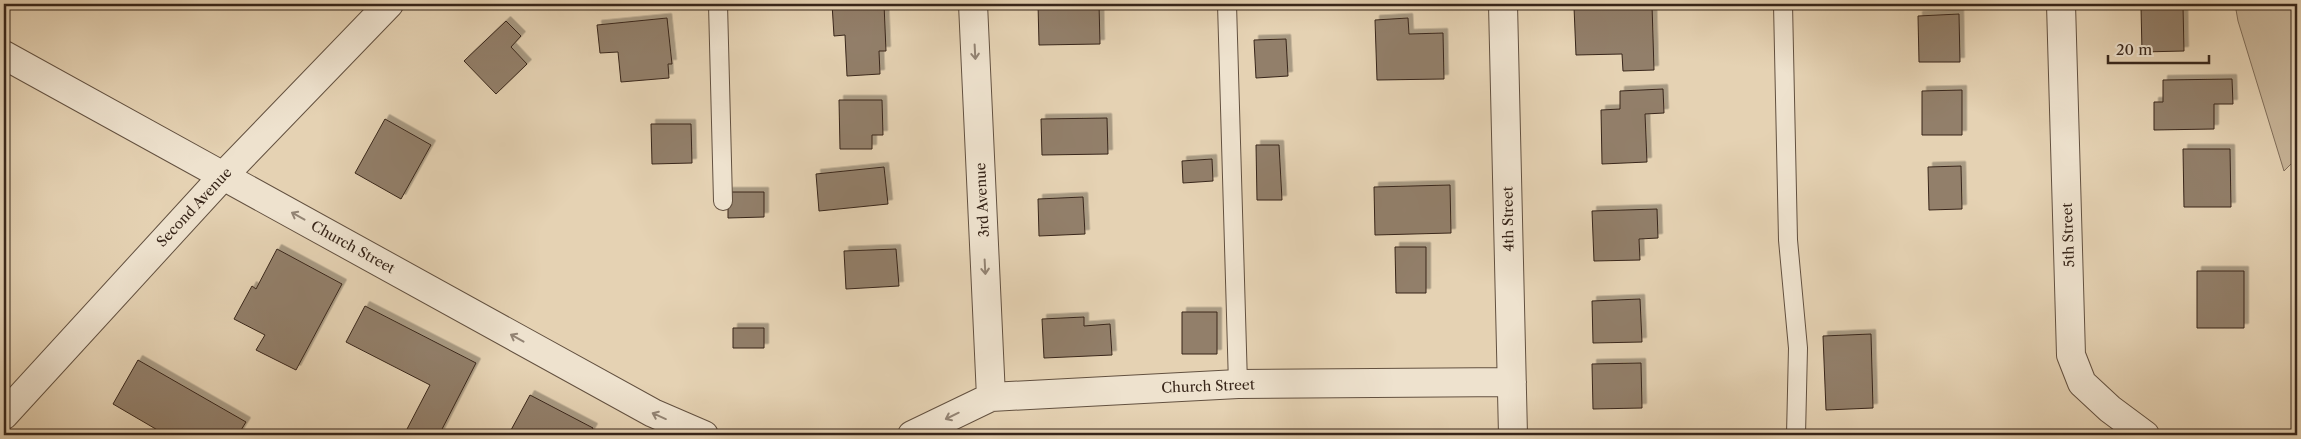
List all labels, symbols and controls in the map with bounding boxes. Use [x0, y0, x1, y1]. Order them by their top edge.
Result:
scale bar [2108, 32, 2210, 64]
text: 20 m [2116, 40, 2152, 59]
one-way arrow [971, 44, 980, 60]
street label: 3rd Avenue [971, 162, 993, 238]
street label: Second Avenue [153, 163, 236, 251]
street label: 4th Street [1498, 186, 1518, 252]
street label: 5th Street [2058, 202, 2078, 268]
one-way arrow [292, 211, 306, 221]
street label: Church Street [308, 216, 398, 278]
one-way arrow [981, 259, 990, 275]
one-way arrow [509, 333, 524, 343]
street label: Church Street [1161, 375, 1255, 397]
one-way arrow [652, 411, 667, 421]
one-way arrow [945, 412, 960, 421]

